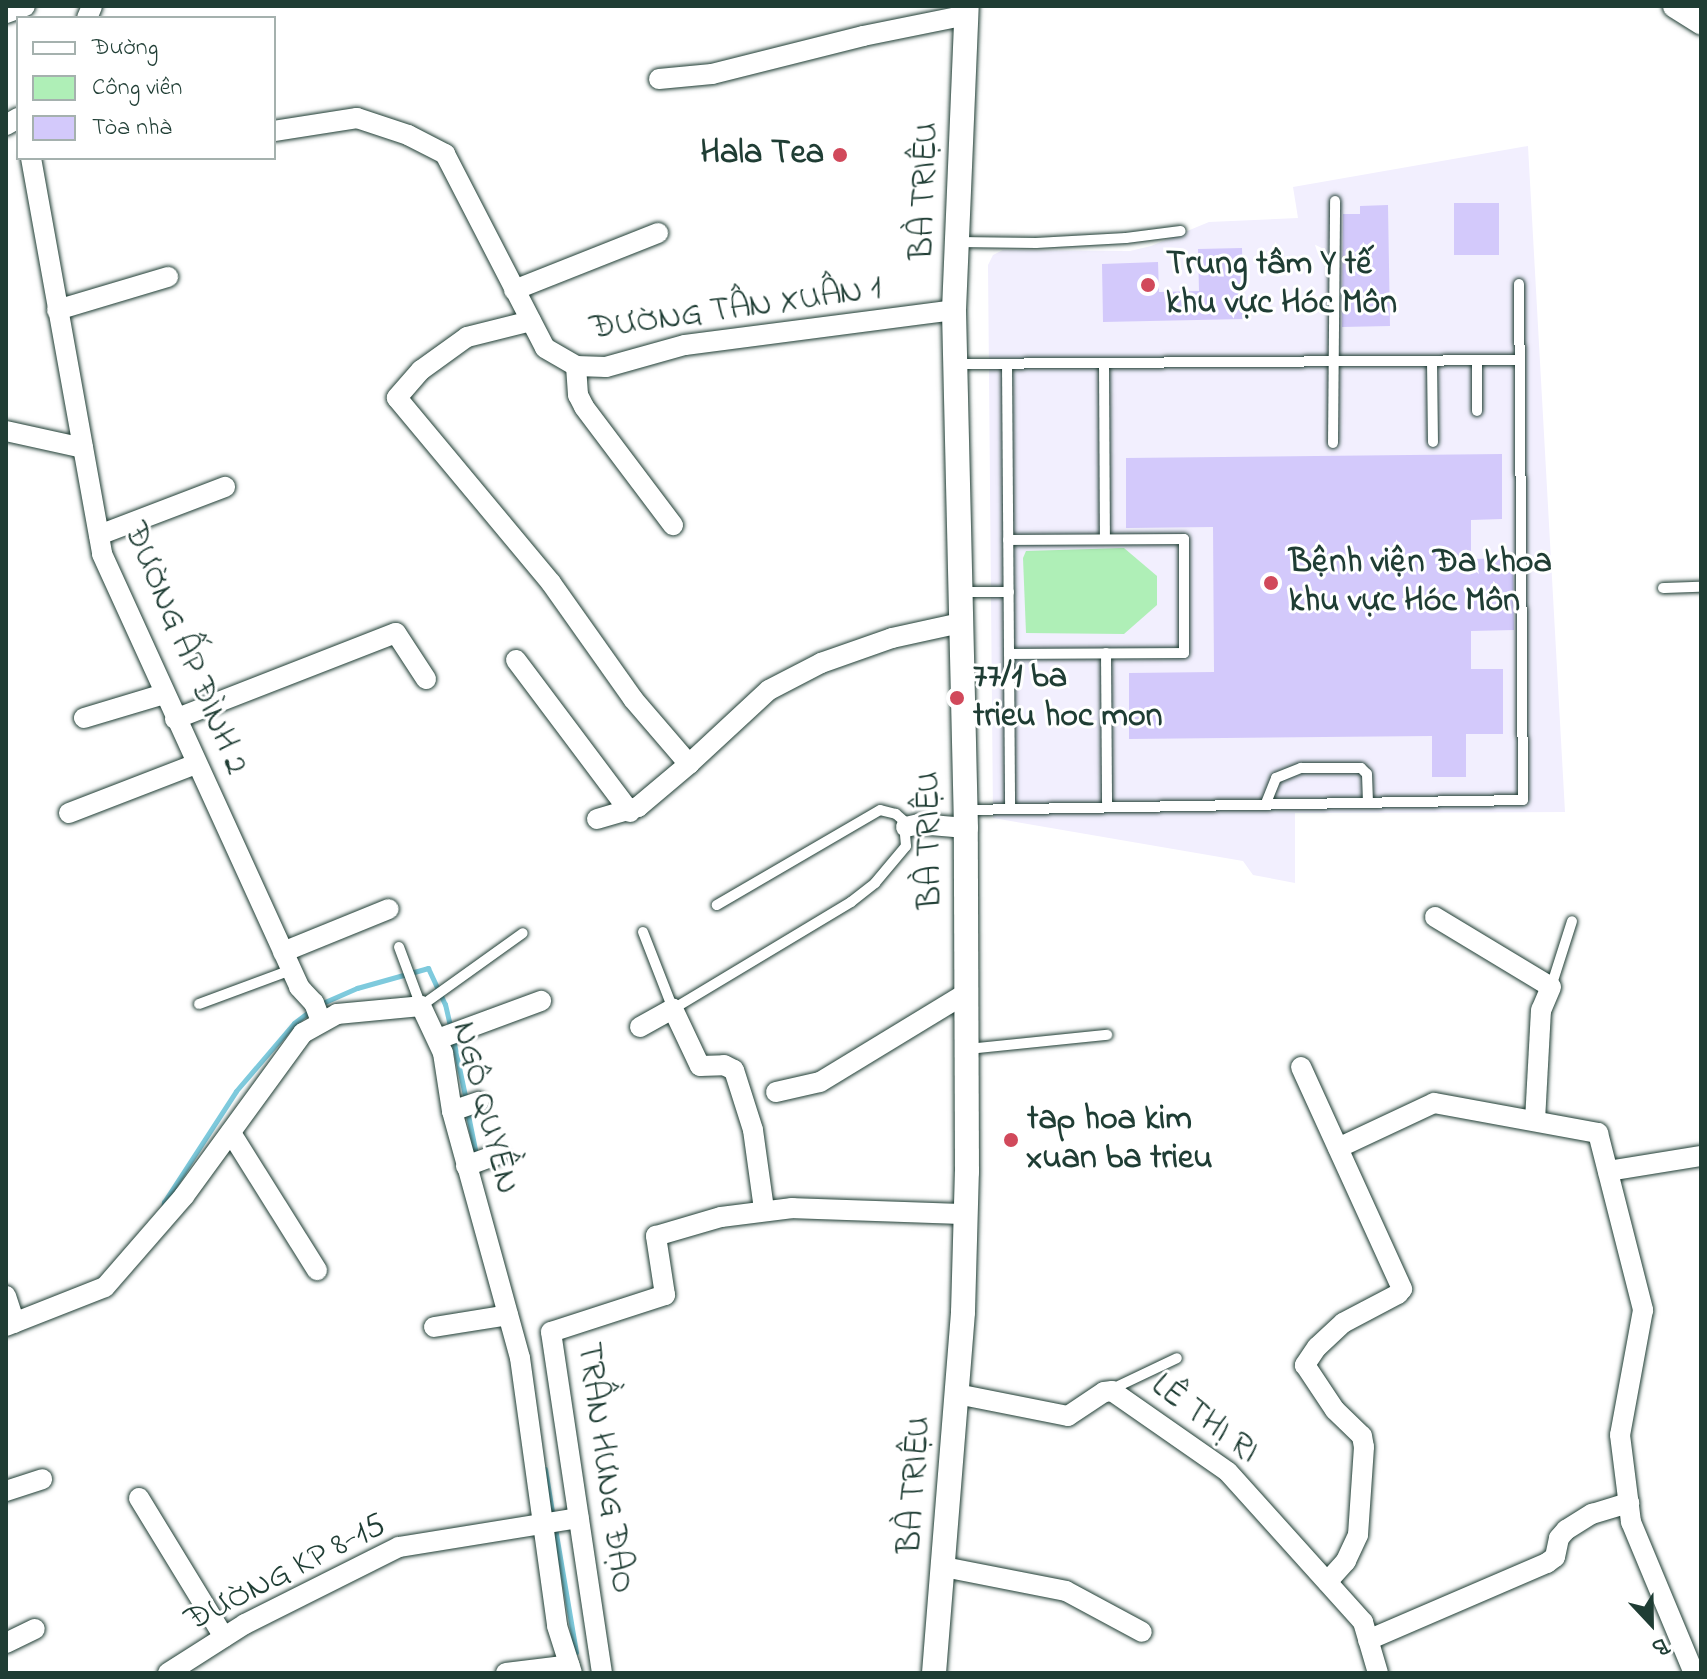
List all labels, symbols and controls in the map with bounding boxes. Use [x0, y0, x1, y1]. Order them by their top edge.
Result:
legend [16, 16, 276, 160]
text: Đường [92, 31, 158, 66]
text: Công viên [92, 71, 182, 106]
text: Tòa nhà [92, 111, 172, 146]
street label: BÀ TRIỆU [903, 121, 949, 261]
place label: Hala Tea [700, 135, 824, 175]
marker: Hala Tea [831, 146, 849, 164]
place label: Trung tâm Y tế khu vực Hóc Môn [1166, 245, 1397, 324]
street label: ĐƯỜNG TÂN XUÂN 1 [588, 269, 884, 351]
marker: Trung tâm Y tế khu vực Hóc Môn [1137, 274, 1159, 296]
street label: ĐƯỜNG ẤP ĐÌNH 2 [113, 517, 255, 781]
place label: Bệnh viện Đa khoa khu vực Hóc Môn [1289, 543, 1552, 622]
marker: Bệnh viện Đa khoa khu vực Hóc Môn [1260, 572, 1282, 594]
place label: 77/1 ba trieu hoc mon [973, 658, 1162, 738]
marker: 77/1 ba trieu hoc mon [948, 689, 966, 707]
street label: BÀ TRIỆU [909, 771, 953, 909]
street label: NGÔ QUYỀN [441, 1017, 527, 1199]
place label: tap hoa kim xuan ba trieu [1027, 1100, 1213, 1180]
marker: tap hoa kim xuan ba trieu [1002, 1131, 1020, 1149]
street label: TRẦN HƯNG ĐẠO [566, 1340, 642, 1596]
street label: LÊ THỊ RI [1142, 1366, 1266, 1474]
street label: BÀ TRIỆU [891, 1415, 941, 1555]
street label: ĐƯỜNG KP 8-15 [179, 1506, 393, 1642]
north arrow [1611, 1583, 1691, 1663]
text: B [1647, 1628, 1673, 1663]

